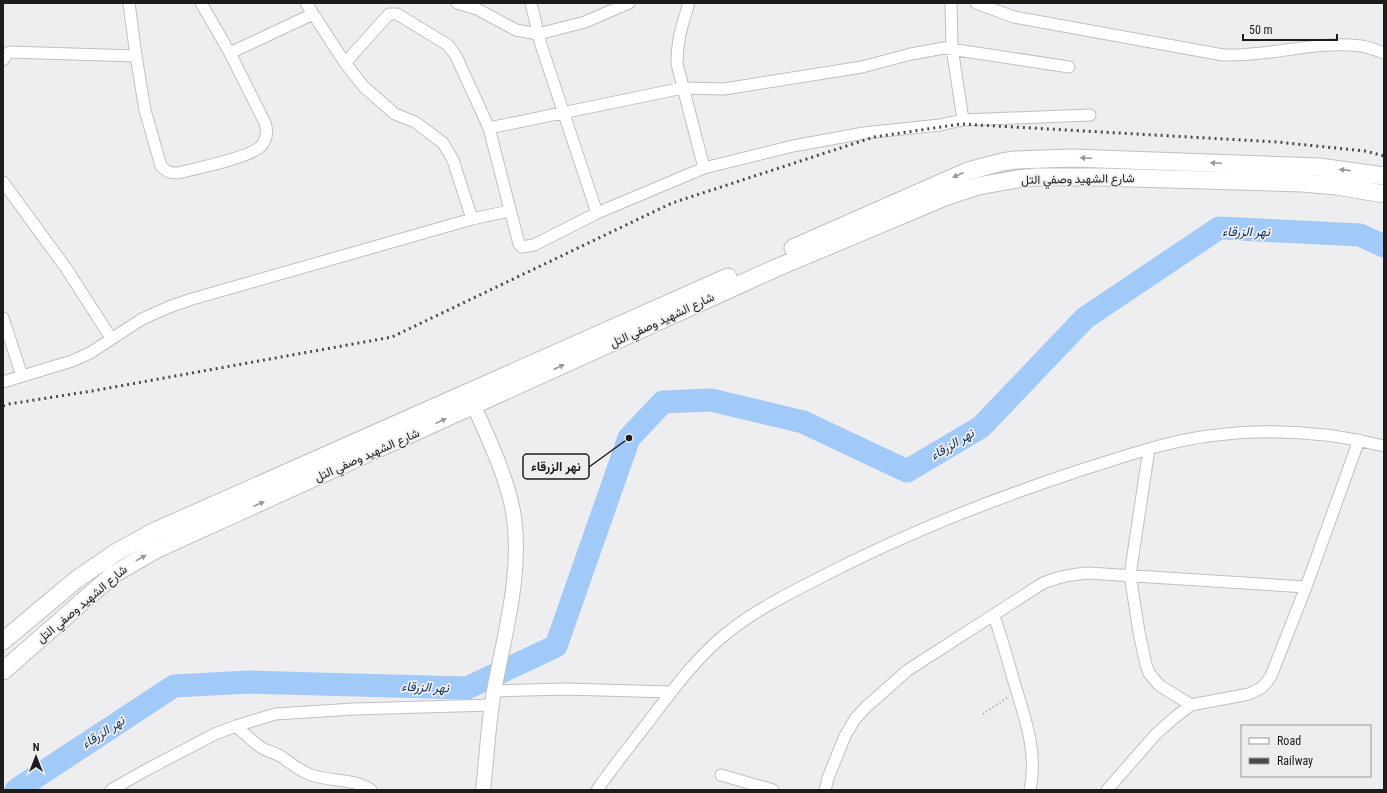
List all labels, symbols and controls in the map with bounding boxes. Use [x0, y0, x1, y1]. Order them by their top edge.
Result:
scale bar [1243, 16, 1337, 42]
text: 50 m [1249, 23, 1273, 37]
one-way arrow [1079, 155, 1092, 161]
one-way arrow [1209, 160, 1222, 166]
one-way arrow [1339, 167, 1352, 173]
street label: شارع الشهيد وصفي التل [1021, 171, 1135, 190]
one-way arrow [953, 172, 964, 178]
water label: نهر الزرقاء [1222, 224, 1271, 240]
street label: شارع الشهيد وصفي التل [608, 290, 718, 353]
one-way arrow [554, 364, 565, 370]
one-way arrow [435, 418, 447, 424]
water label: نهر الزرقاء [928, 425, 978, 464]
street label: شارع الشهيد وصفي التل [312, 426, 423, 487]
callout: نهر الزرقاء [523, 454, 589, 479]
text: نهر الزرقاء [531, 459, 581, 475]
one-way arrow [253, 501, 265, 507]
one-way arrow [135, 555, 147, 561]
street label: شارع الشهيد وصفي التل [34, 562, 132, 648]
water label: نهر الزرقاء [401, 679, 450, 696]
water label: نهر الزرقاء [79, 712, 129, 752]
legend [1241, 725, 1371, 777]
text: Road [1277, 734, 1301, 748]
north arrow [16, 737, 56, 777]
text: N [33, 741, 40, 754]
text: Railway [1277, 754, 1313, 768]

